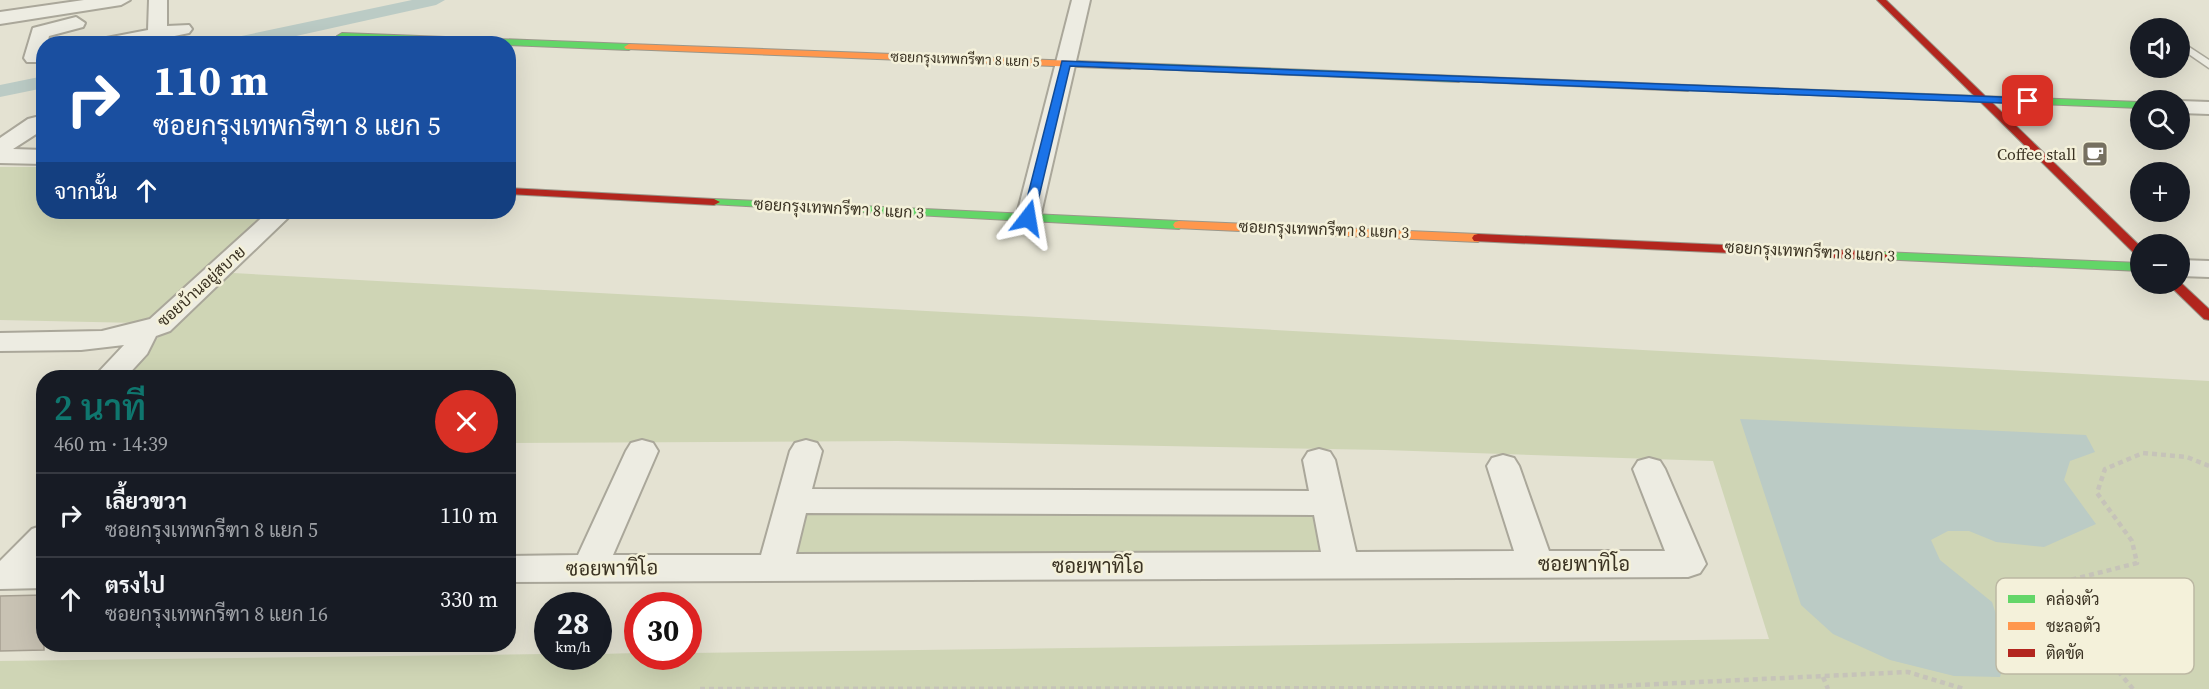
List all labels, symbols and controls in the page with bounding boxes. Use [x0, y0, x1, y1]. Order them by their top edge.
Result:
map controls [2130, 18, 2190, 294]
button: sound [2130, 18, 2190, 78]
street label: ซอยกรุงเทพกรีฑา 8 แยก 5 [890, 46, 1040, 72]
text: 110 m [153, 51, 268, 109]
icon: right [54, 60, 132, 138]
pin [2002, 75, 2053, 126]
icon: arrive [2011, 84, 2044, 117]
button: search [2130, 90, 2190, 150]
text: ซอยกรุงเทพกรีฑา 8 แยก 5 [153, 107, 441, 144]
cafe icon: Coffee stall [2080, 139, 2110, 169]
place label: Coffee stall [1997, 143, 2076, 165]
button: + [2130, 162, 2190, 222]
icon: ahead [130, 174, 163, 207]
text: จากนั้น [54, 176, 118, 206]
position arrow [996, 186, 1060, 250]
street label: ซอยกรุงเทพกรีฑา 8 แยก 3 [753, 193, 925, 224]
street label: ซอยกรุงเทพกรีฑา 8 แยก 3 [1238, 215, 1410, 244]
button: − [2130, 234, 2190, 294]
street label: ซอยกรุงเทพกรีฑา 8 แยก 3 [1724, 236, 1896, 267]
street label: ซอยบ้านอยู่สบาย [152, 240, 251, 332]
text: 2 นาที [54, 383, 146, 432]
button: close [435, 390, 498, 453]
text: 460 m · 14:39 [54, 430, 168, 458]
text: เลี้ยวขวา [105, 486, 187, 516]
icon: right [54, 499, 87, 532]
text: 110 m [440, 500, 498, 530]
text: ซอยกรุงเทพกรีฑา 8 แยก 5 [105, 516, 318, 544]
street label: ซอยพาทิโอ [1538, 550, 1630, 578]
street label: ซอยพาทิโอ [1052, 552, 1144, 580]
street label: ซอยพาทิโอ [566, 553, 658, 583]
text: ตรงไป [105, 570, 165, 600]
legend [1996, 578, 2194, 674]
icon: ahead [54, 583, 87, 616]
text: 330 m [440, 584, 498, 614]
text: คล่องตัว [2046, 588, 2100, 610]
speed limit sign: 30 [624, 592, 702, 670]
text: ซอยกรุงเทพกรีฑา 8 แยก 16 [105, 600, 328, 628]
text: 28 [557, 603, 589, 644]
text: ชะลอตัว [2046, 615, 2101, 637]
text: km/h [555, 636, 591, 657]
text: ติดขัด [2046, 642, 2084, 664]

